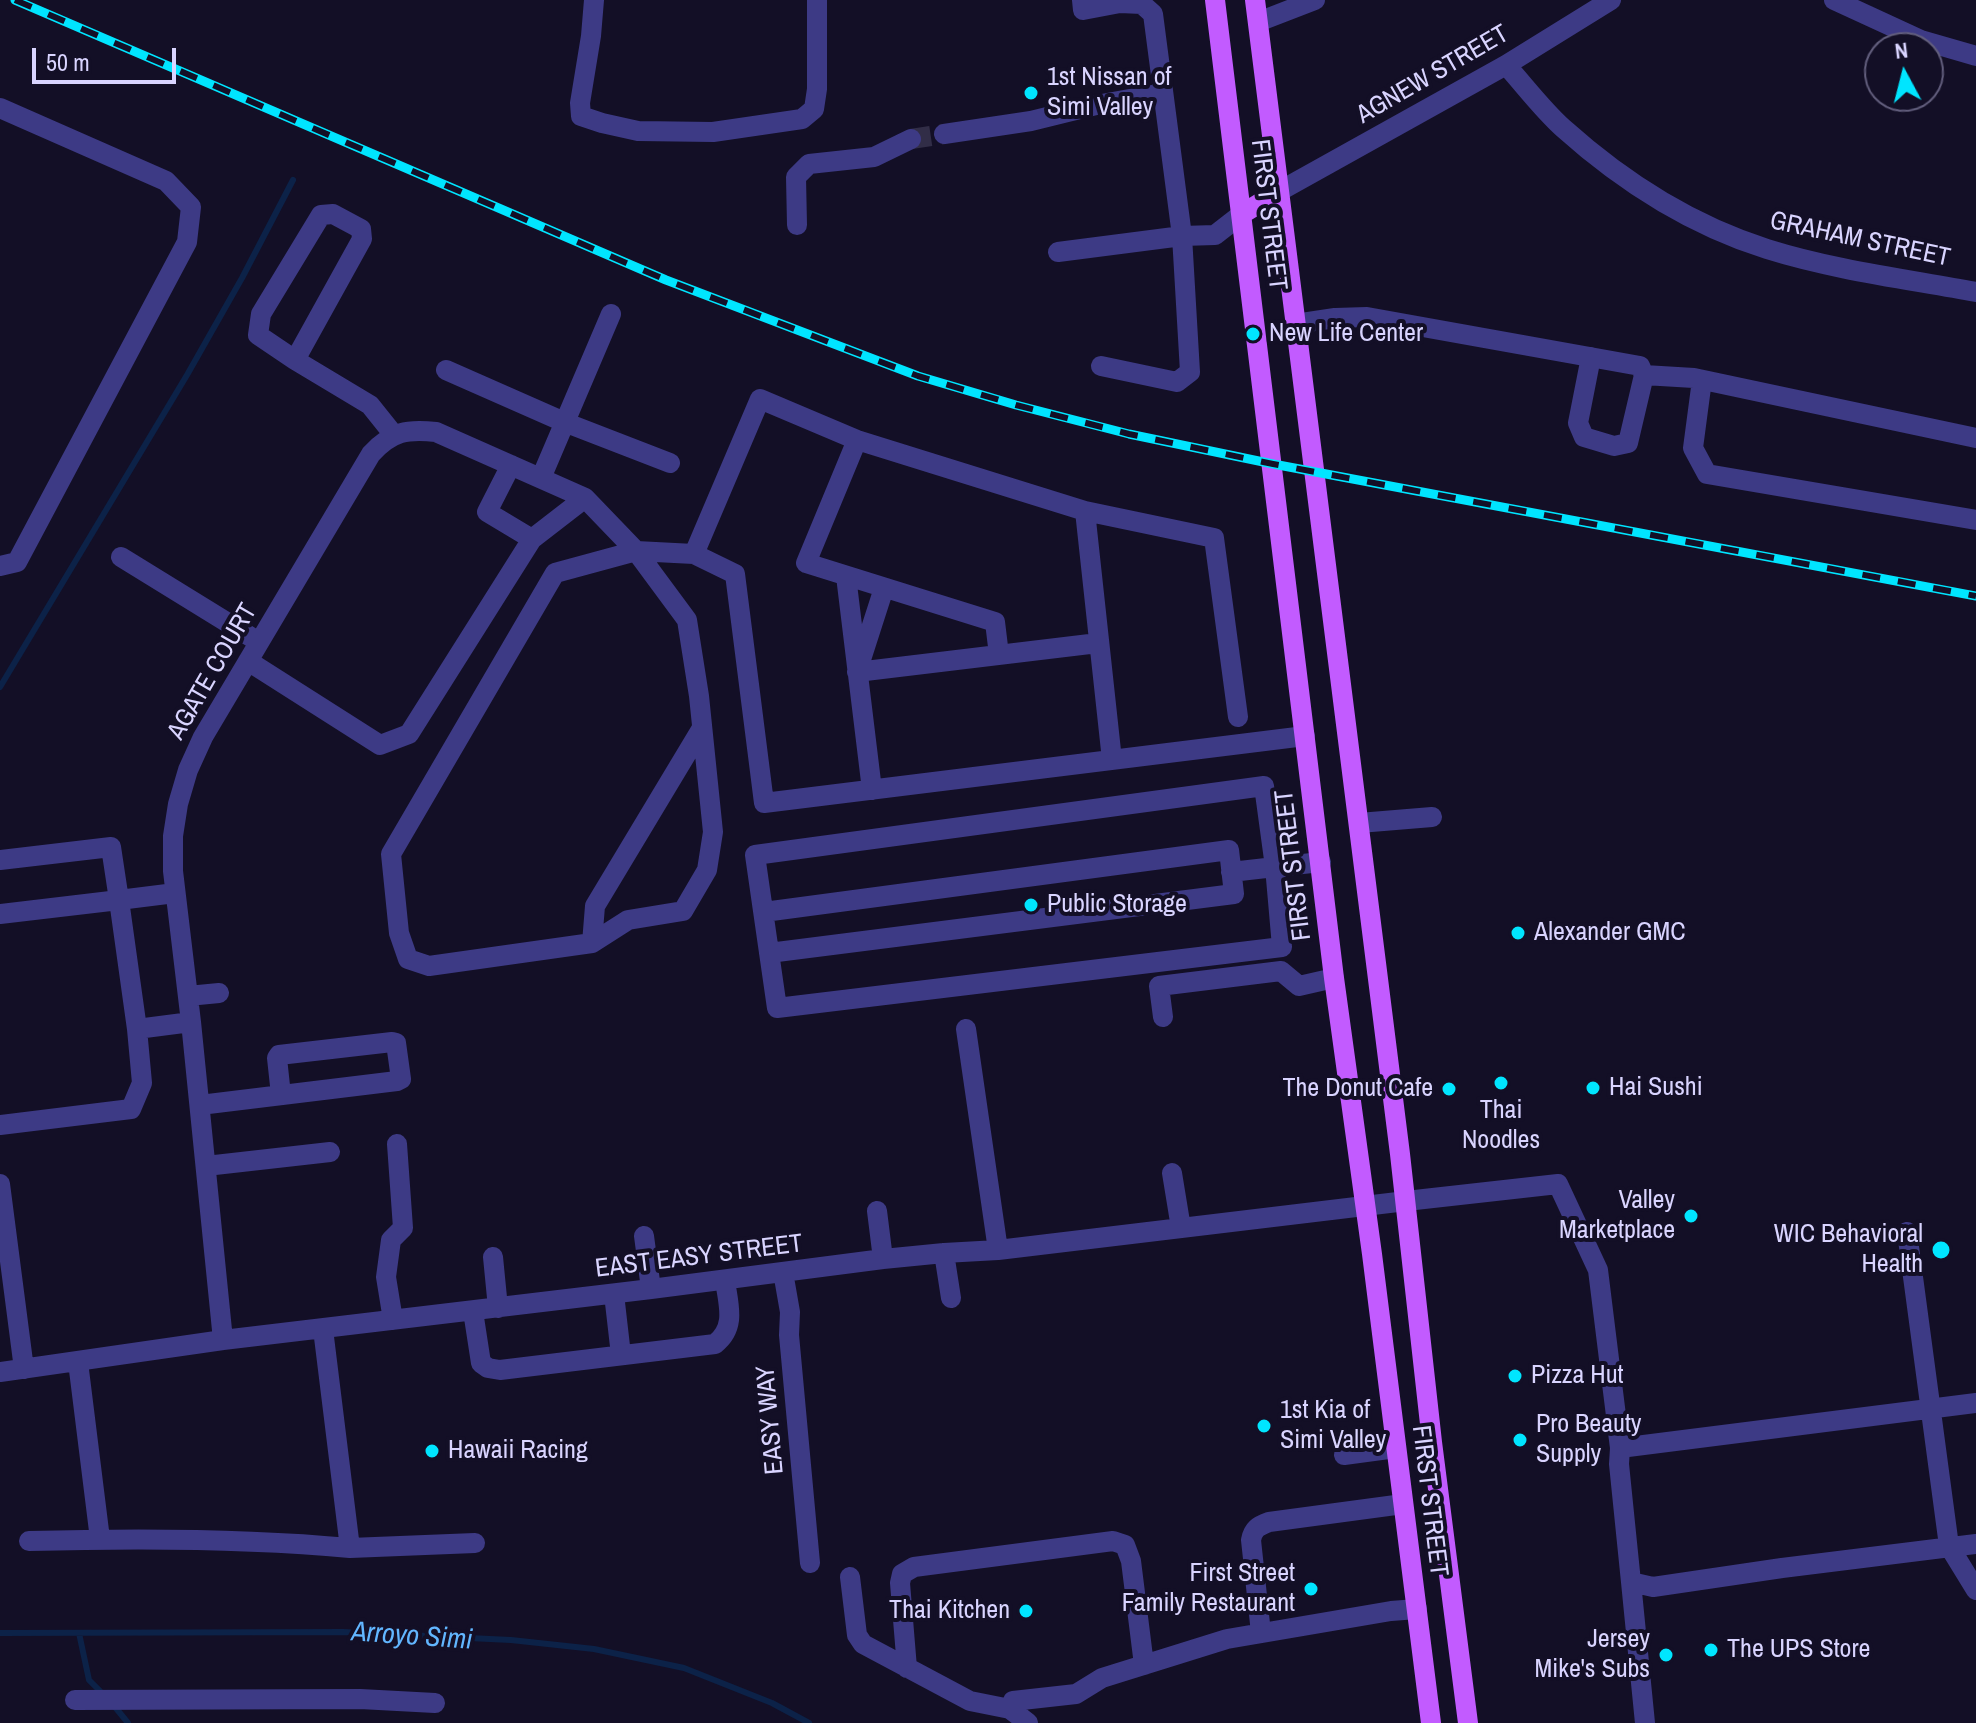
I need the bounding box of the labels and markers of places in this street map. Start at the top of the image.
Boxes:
place label: 1st Nissan of Simi Valley [1047,62,1171,124]
marker: 1st Nissan of Simi Valley [1022,84,1040,102]
place label: New Life Center [1269,318,1423,350]
marker: New Life Center [1244,325,1262,343]
place label: Public Storage [1047,889,1187,921]
marker: Public Storage [1022,896,1040,914]
place label: Alexander GMC [1534,917,1686,949]
marker: Alexander GMC [1509,924,1527,942]
place label: Hai Sushi [1609,1072,1703,1104]
place label: The Donut Cafe [1282,1073,1433,1105]
marker: Thai Noodles [1492,1074,1510,1092]
marker: Hai Sushi [1584,1079,1602,1097]
marker: The Donut Cafe [1440,1080,1458,1098]
place label: Thai Noodles [1462,1095,1540,1156]
place label: Valley Marketplace [1559,1185,1675,1246]
marker: Valley Marketplace [1682,1207,1700,1225]
place label: WIC Behavioral Health [1774,1219,1923,1280]
marker: WIC Behavioral Health [1930,1239,1952,1261]
place label: Pizza Hut [1531,1360,1623,1392]
marker: Pizza Hut [1506,1367,1524,1385]
place label: 1st Kia of Simi Valley [1280,1395,1386,1456]
place label: Pro Beauty Supply [1536,1409,1641,1470]
marker: 1st Kia of Simi Valley [1255,1417,1273,1435]
marker: Pro Beauty Supply [1511,1431,1529,1449]
place label: Hawaii Racing [448,1435,588,1467]
marker: Hawaii Racing [423,1442,441,1460]
place label: First Street Family Restaurant [1122,1558,1295,1620]
marker: First Street Family Restaurant [1302,1580,1320,1598]
place label: Thai Kitchen [889,1595,1010,1627]
marker: Thai Kitchen [1017,1602,1035,1620]
place label: Jersey Mike's Subs [1535,1624,1650,1686]
place label: The UPS Store [1727,1634,1870,1666]
marker: The UPS Store [1702,1641,1720,1659]
marker: Jersey Mike's Subs [1657,1646,1675,1664]

